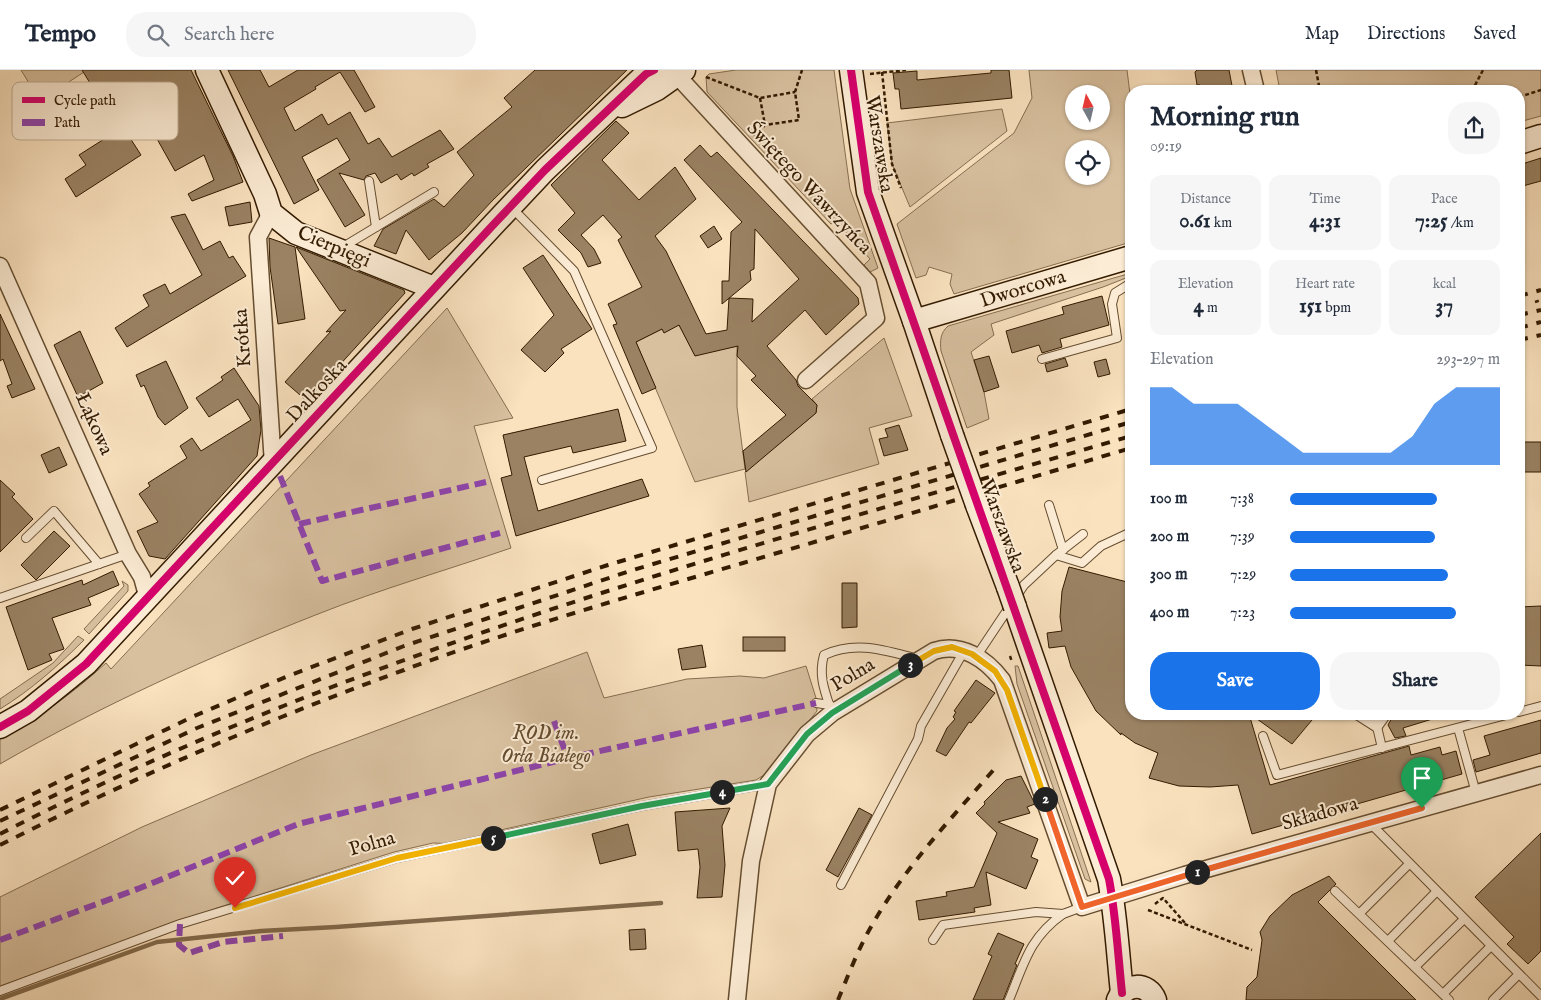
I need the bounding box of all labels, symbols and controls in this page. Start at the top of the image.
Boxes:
search box [126,12,476,57]
text: Tempo [25,19,96,50]
icon: search [144,21,172,49]
text: Search here [184,23,274,47]
text: Map [1305,23,1339,46]
text: Directions [1367,23,1445,46]
text: Saved [1473,23,1516,46]
legend [12,82,178,140]
north arrow [1065,85,1110,130]
map controls [1065,85,1110,185]
text: Cycle path [54,92,116,110]
street label: Warszawska [859,94,899,195]
text: Morning run [1150,100,1300,135]
button: share [1448,102,1500,154]
text: Path [54,114,81,132]
street label: Świętego Wawrzyńca [741,116,877,260]
text: 09:19 [1150,137,1182,157]
button: locate [1065,140,1110,185]
text: Distance [1180,190,1231,208]
text: Time [1309,190,1341,208]
text: Pace [1431,190,1458,208]
text: 0.61 [1179,208,1211,235]
text: 4:31 [1309,208,1341,235]
text: 7:25 [1415,208,1448,235]
text: km [1211,214,1232,232]
text: /km [1448,214,1474,232]
street label: Cierpięgi [293,220,375,274]
street label: Dworcowa [977,264,1069,314]
text: Elevation [1178,275,1233,293]
text: Heart rate [1295,275,1355,293]
text: kcal [1433,275,1456,293]
text: 4 [1194,293,1204,320]
text: 151 [1299,293,1322,320]
text: 37 [1435,293,1453,320]
text: m [1204,299,1218,317]
text: bpm [1322,299,1351,317]
street label: Krótka [228,307,258,368]
text: Elevation [1150,350,1213,370]
text: 293–297 m [1436,350,1500,370]
street label: Dalkoska [281,354,353,428]
street label: Łąkowa [69,389,119,459]
street label: Warszawska [973,476,1031,577]
text: 100 m [1150,489,1187,509]
text: 7:38 [1230,489,1254,509]
text: 200 m [1150,527,1189,547]
text: 7:39 [1230,527,1255,547]
text: 300 m [1150,565,1188,585]
text: 7:29 [1230,565,1256,585]
text: 400 m [1150,603,1189,623]
text: 7:23 [1230,603,1255,623]
street label: Polna [827,652,880,698]
pin: 3 [898,652,922,678]
button: Save [1150,652,1320,710]
button: Share [1330,652,1500,710]
text: 3 [908,656,913,674]
park label: ROD im. Orła Białego [501,721,591,770]
pin [1401,757,1443,808]
icon: arrive [1408,764,1436,792]
pin: 4 [710,780,734,804]
text: 4 [719,783,726,801]
pin: 2 [1032,786,1058,812]
text: 2 [1042,790,1049,808]
street label: Składowa [1279,791,1361,837]
street label: Polna [346,825,398,862]
pin: 5 [480,826,506,850]
text: 5 [491,829,496,847]
pin [214,857,256,908]
pin: 1 [1184,860,1210,884]
text: 1 [1195,863,1200,881]
icon: check [221,864,249,892]

